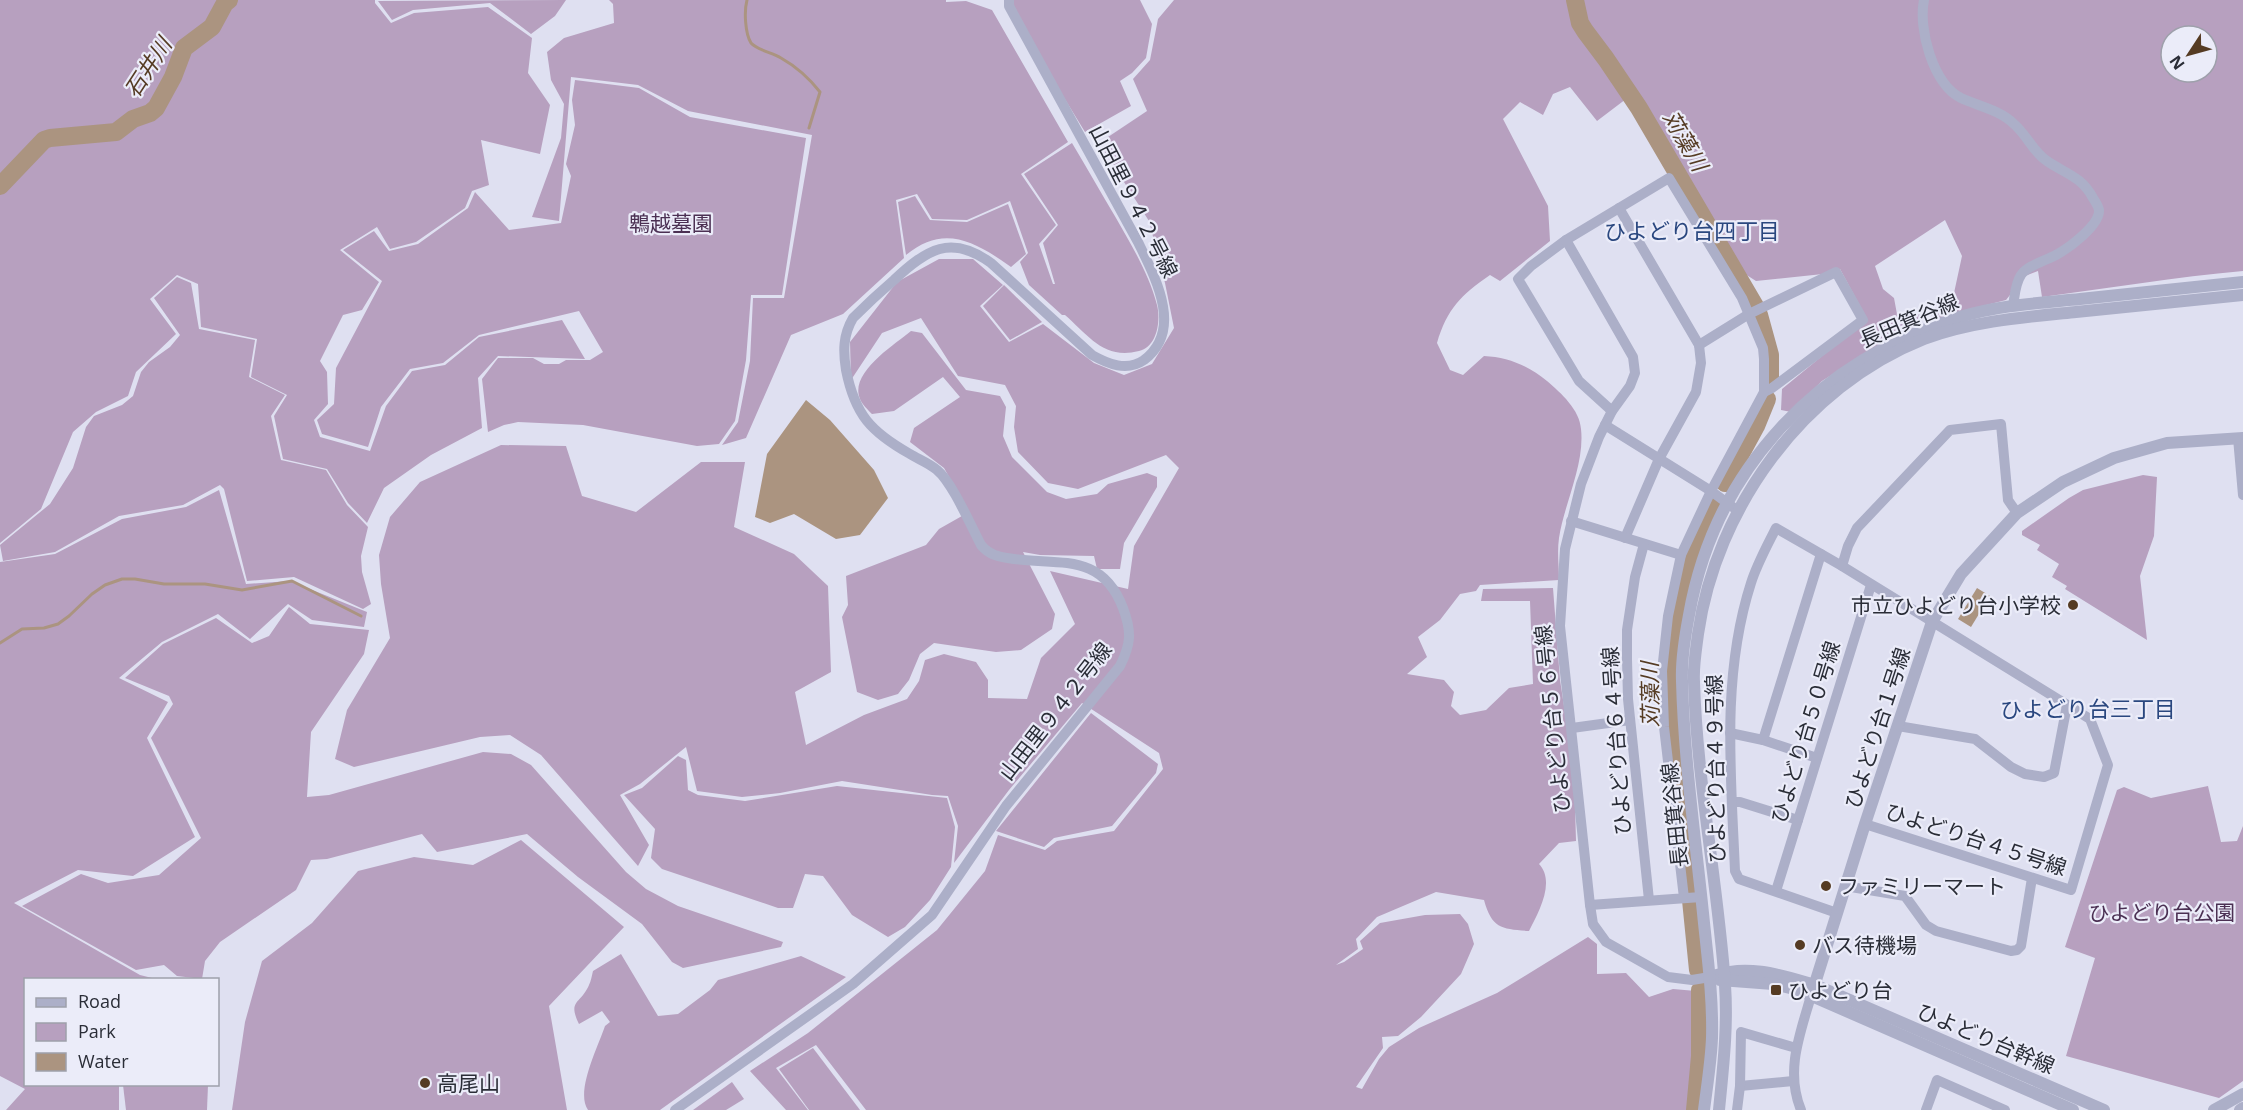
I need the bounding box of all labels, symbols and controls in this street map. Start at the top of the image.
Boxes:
north arrow [2159,24,2219,84]
water label: 石井川 [116,29,179,103]
text: N [2164,51,2190,75]
water label: 苅藻川 [1657,104,1716,178]
street label: 山田里９４２号線 [1083,120,1185,282]
park label: 鵯越墓園 [629,209,713,237]
district label: ひよどり台四丁目 [1604,215,1780,245]
street label: 長田箕谷線 [1855,287,1963,353]
place label: 市立ひよどり台小学校 [1851,591,2061,619]
marker: 市立ひよどり台小学校 [2066,598,2080,612]
street label: ひよどり台５６号線 [1528,624,1576,814]
street label: 山田里９４２号線 [992,636,1118,786]
street label: ひよどり台５０号線 [1764,638,1846,826]
street label: ひよどり台１号線 [1838,644,1916,812]
street label: ひよどり台６４号線 [1595,646,1637,836]
water label: 苅藻川 [1633,660,1665,728]
street label: ひよどり台４９号線 [1699,674,1731,864]
district label: ひよどり台三丁目 [2000,693,2176,723]
street label: 長田箕谷線 [1655,761,1693,869]
street label: ひよどり台４５号線 [1882,796,2070,882]
place label: ファミリーマート [1838,872,2006,900]
marker: ファミリーマート [1819,879,1833,893]
park label: ひよどり台公園 [2089,898,2236,926]
place label: バス待機場 [1812,931,1917,959]
marker: バス待機場 [1793,938,1807,952]
place label: ひよどり台 [1788,976,1893,1004]
legend [24,978,219,1086]
marker: ひよどり台 [1769,983,1783,997]
text: Road [78,989,121,1013]
street label: ひよどり台幹線 [1913,996,2059,1080]
text: Park [78,1019,116,1043]
text: Water [78,1049,129,1073]
place label: 高尾山 [437,1069,500,1097]
marker: 高尾山 [418,1076,432,1090]

